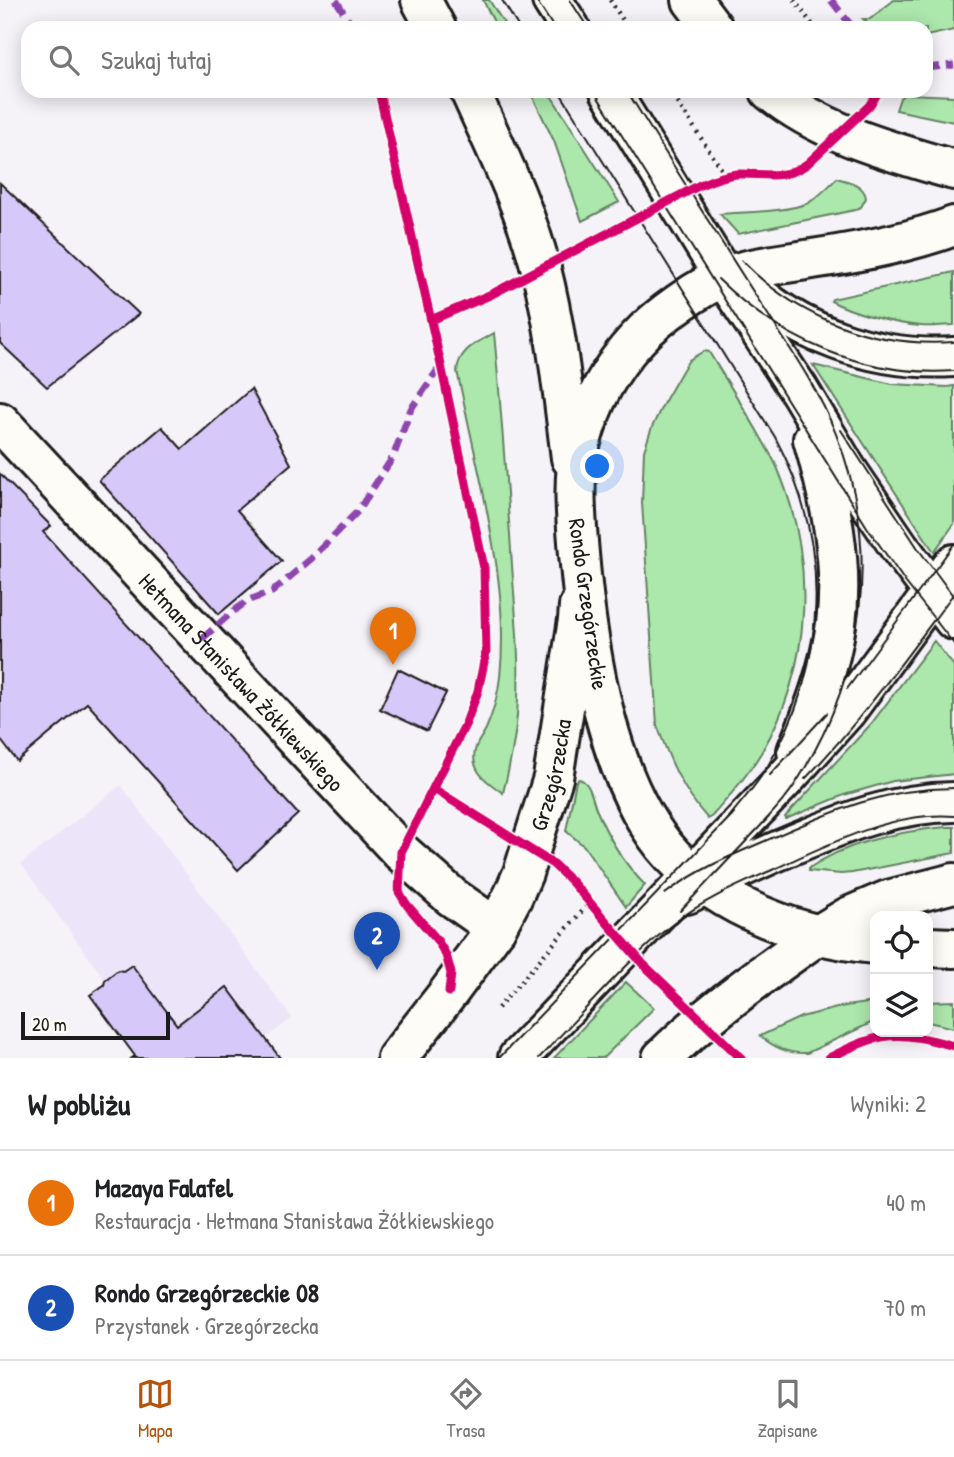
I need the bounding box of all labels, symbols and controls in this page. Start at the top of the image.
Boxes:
search box [21,21,933,98]
icon: search [45,41,83,79]
text: Szukaj tutaj [101,42,212,77]
your location [580,449,614,483]
street label: Rondo Grzegórzeckie [562,516,616,692]
street label: Hetmana Stanisława Żółkiewskiego [132,566,352,798]
pin: 1 [370,607,416,665]
street label: Grzegórzecka [522,717,578,834]
map controls [870,911,933,1037]
button: locate [870,911,933,974]
pin: 2 [354,912,400,970]
button: layers [870,974,933,1037]
scale bar [21,1009,170,1041]
text: 20 m [32,1011,67,1037]
text: W pobliżu [28,1084,130,1124]
text: Wyniki: 2 [850,1088,926,1119]
text: Mazaya Falafel [95,1170,233,1205]
text: 1 [47,1187,55,1218]
text: 40 m [886,1187,926,1218]
text: Restauracja · Hetmana Stanisława Żółkiewskiego [95,1205,494,1236]
text: Rondo Grzegórzeckie 08 [95,1275,319,1310]
text: 2 [46,1292,56,1323]
text: 70 m [883,1292,926,1323]
text: Przystanek · Grzegórzecka [95,1310,318,1341]
tab: Mapa [136,1375,174,1443]
tab: Trasa [447,1375,485,1443]
tab: Zapisane [757,1375,818,1443]

